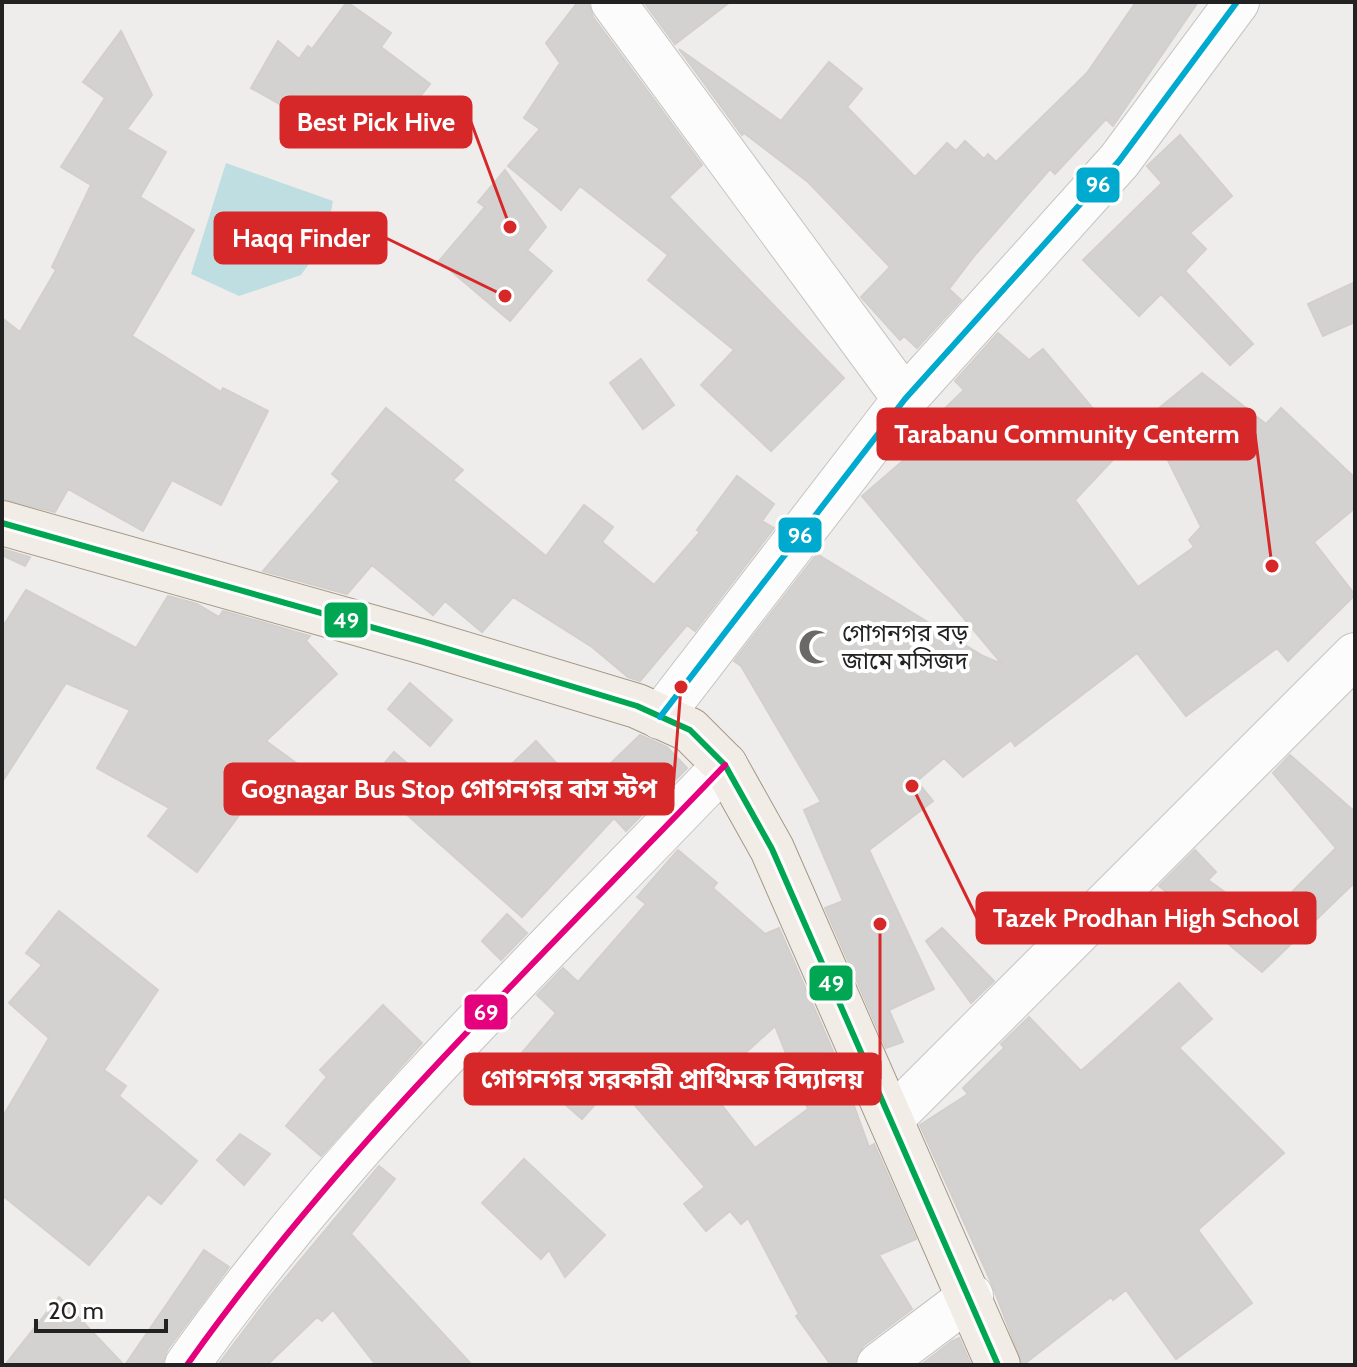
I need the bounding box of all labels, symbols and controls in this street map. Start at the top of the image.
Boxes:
callout: Best Pick Hive [281,97,471,147]
text: Best Pick Hive [297,106,455,138]
line badge: 96 [1075,166,1121,204]
text: 96 [1086,171,1110,198]
callout: Haqq Finder [215,213,386,263]
text: Haqq Finder [232,222,370,254]
callout: Tarabanu Community Centerm [878,409,1255,459]
text: Tarabanu Community Centerm [894,418,1240,450]
line badge: 96 [777,516,823,554]
text: 96 [788,522,812,549]
line badge: 49 [323,601,369,639]
text: 49 [333,607,359,634]
place label: গোগনগর বড় জামে মসিজদ [841,618,969,675]
mosque icon: গোগনগর বড় জামে মসিজদ [797,628,835,666]
callout: Gognagar Bus Stop গোগনগর বাস স্টপ [225,764,673,814]
text: Gognagar Bus Stop গোগনগর বাস স্টপ [241,773,658,805]
callout: Tazek Prodhan High School [977,893,1315,943]
text: Tazek Prodhan High School [993,902,1299,934]
line badge: 49 [808,964,854,1002]
text: 49 [818,970,844,997]
line badge: 69 [463,993,509,1031]
text: 69 [474,999,498,1026]
callout: গোগনগর সরকারী প্রাথিমক বিদ্যালয় [465,1054,880,1104]
text: গোগনগর সরকারী প্রাথিমক বিদ্যালয় [481,1063,864,1095]
scale bar [36,1283,166,1333]
text: 20 m [48,1296,104,1325]

